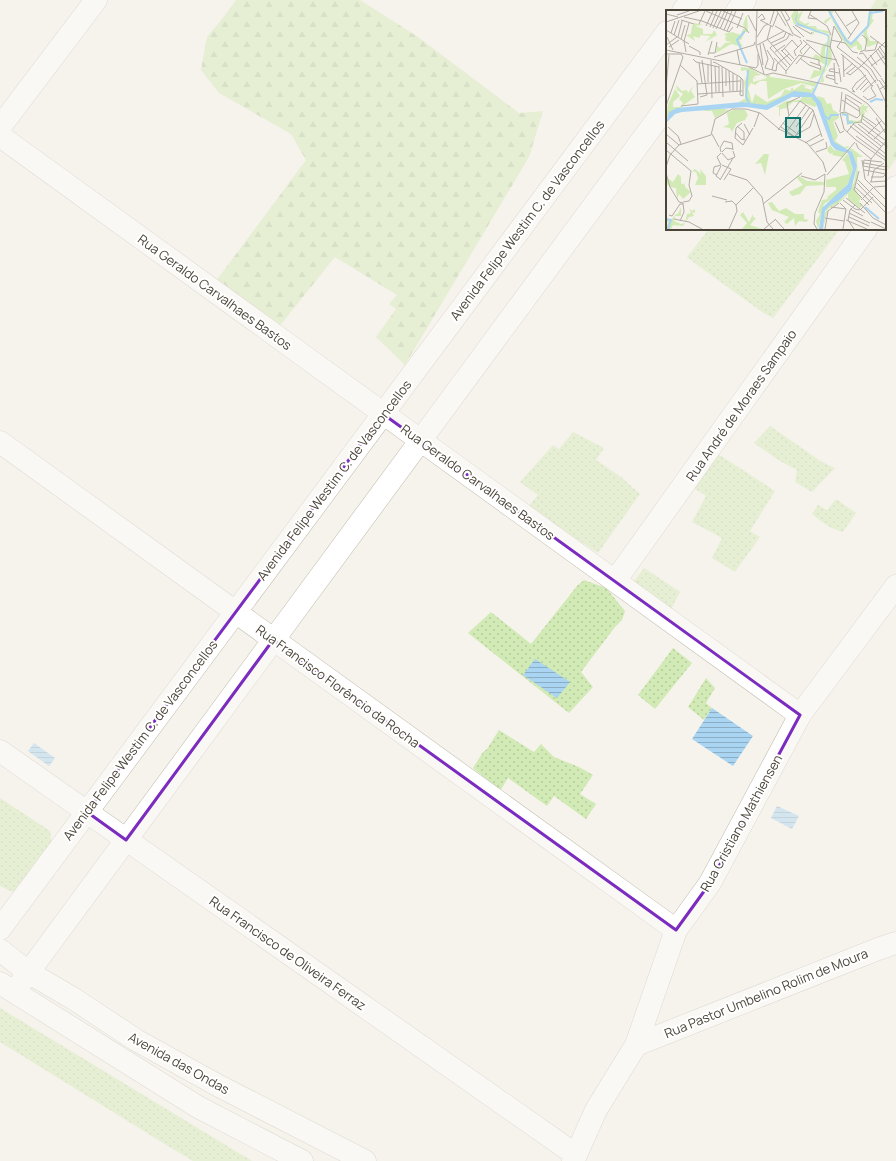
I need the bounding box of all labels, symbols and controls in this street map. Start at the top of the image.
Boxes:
inset map [666,10,886,230]
street label: Avenida Felipe Westim C. de Vasconcellos [446,116,608,324]
street label: Rua Geraldo Carvalhaes Bastos [134,230,296,354]
street label: Rua André de Moraes Sampaio [682,325,801,484]
street label: Avenida Felipe Westim C. de Vasconcellos [253,376,415,584]
street label: Rua Geraldo Carvalhaes Bastos [397,420,559,544]
street label: Rua Francisco Florêncio da Rocha [252,620,424,752]
street label: Avenida Felipe Westim C. de Vasconcellos [59,636,221,844]
street label: Rua Cristiano Mathiensen [696,751,786,895]
street label: Rua Francisco de Oliveira Ferraz [206,892,370,1014]
street label: Rua Pastor Umbelino Rolim de Moura [661,944,871,1042]
street label: Avenida das Ondas [125,1028,233,1098]

